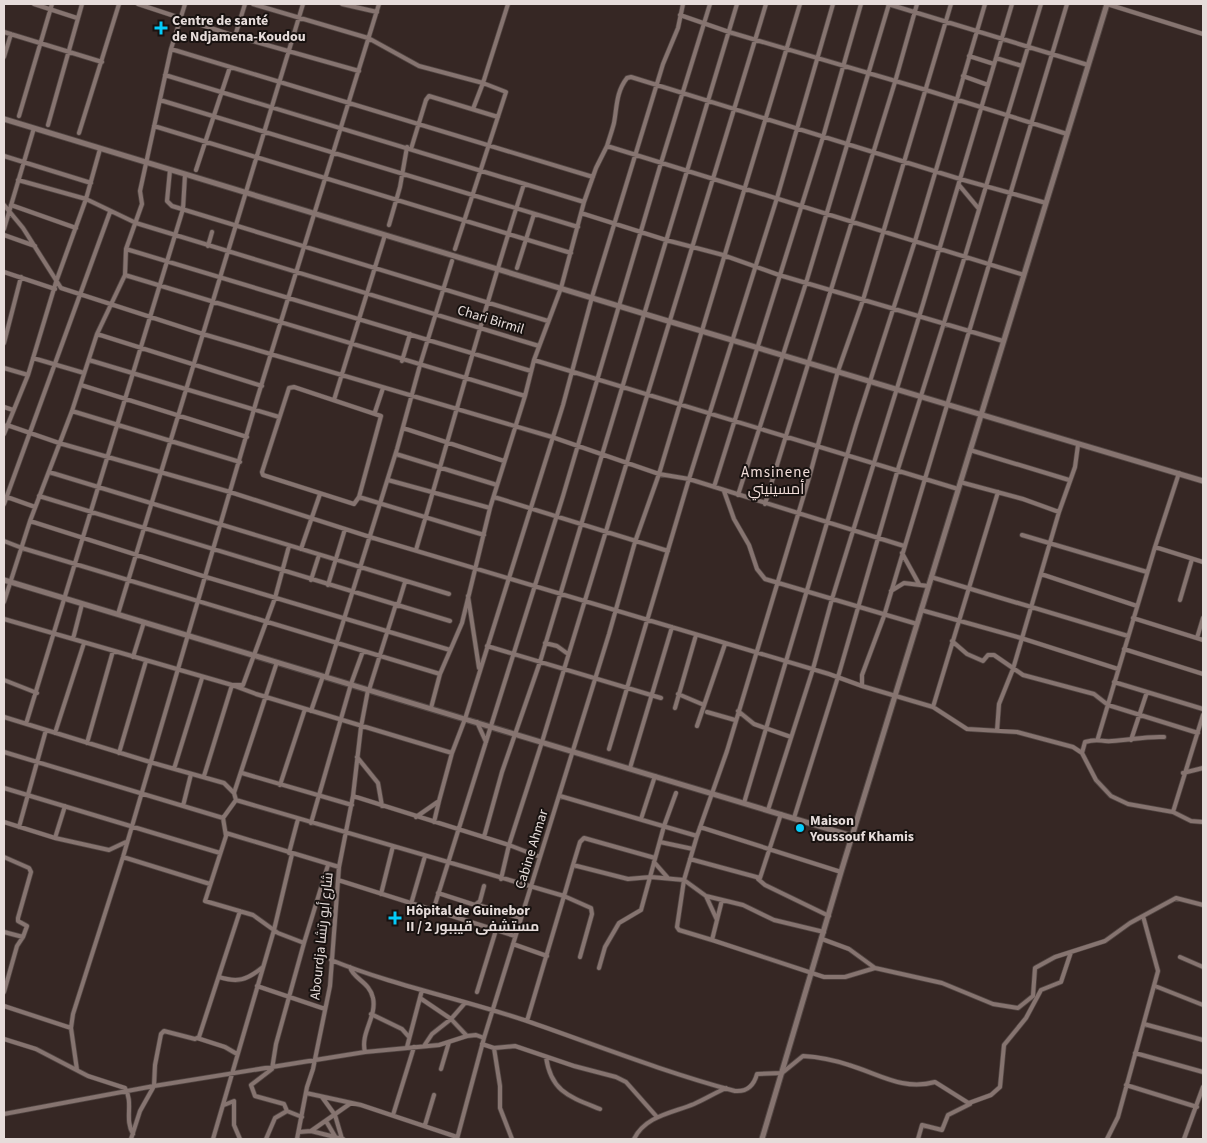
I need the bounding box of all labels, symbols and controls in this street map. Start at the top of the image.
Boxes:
place label: Centre de santé de Ndjamena-Koudou [172,11,306,47]
marker: Centre de santé de Ndjamena-Koudou [154,21,168,35]
street label: Chari Birmil [455,300,527,340]
district label: Amsinene أمسينيني [741,462,811,501]
street label: Cabine Ahmar [510,807,554,892]
place label: Maison Youssouf Khamis [809,811,914,847]
marker: Maison Youssouf Khamis [794,822,806,834]
street label: Abourdja شارع أبو رتشا [305,871,339,1001]
place label: Hôpital de Guinebor II / مستشفى قيببور 2 [406,901,539,937]
marker: Hôpital de Guinebor II / مستشفى قيببور 2 [388,911,402,925]

